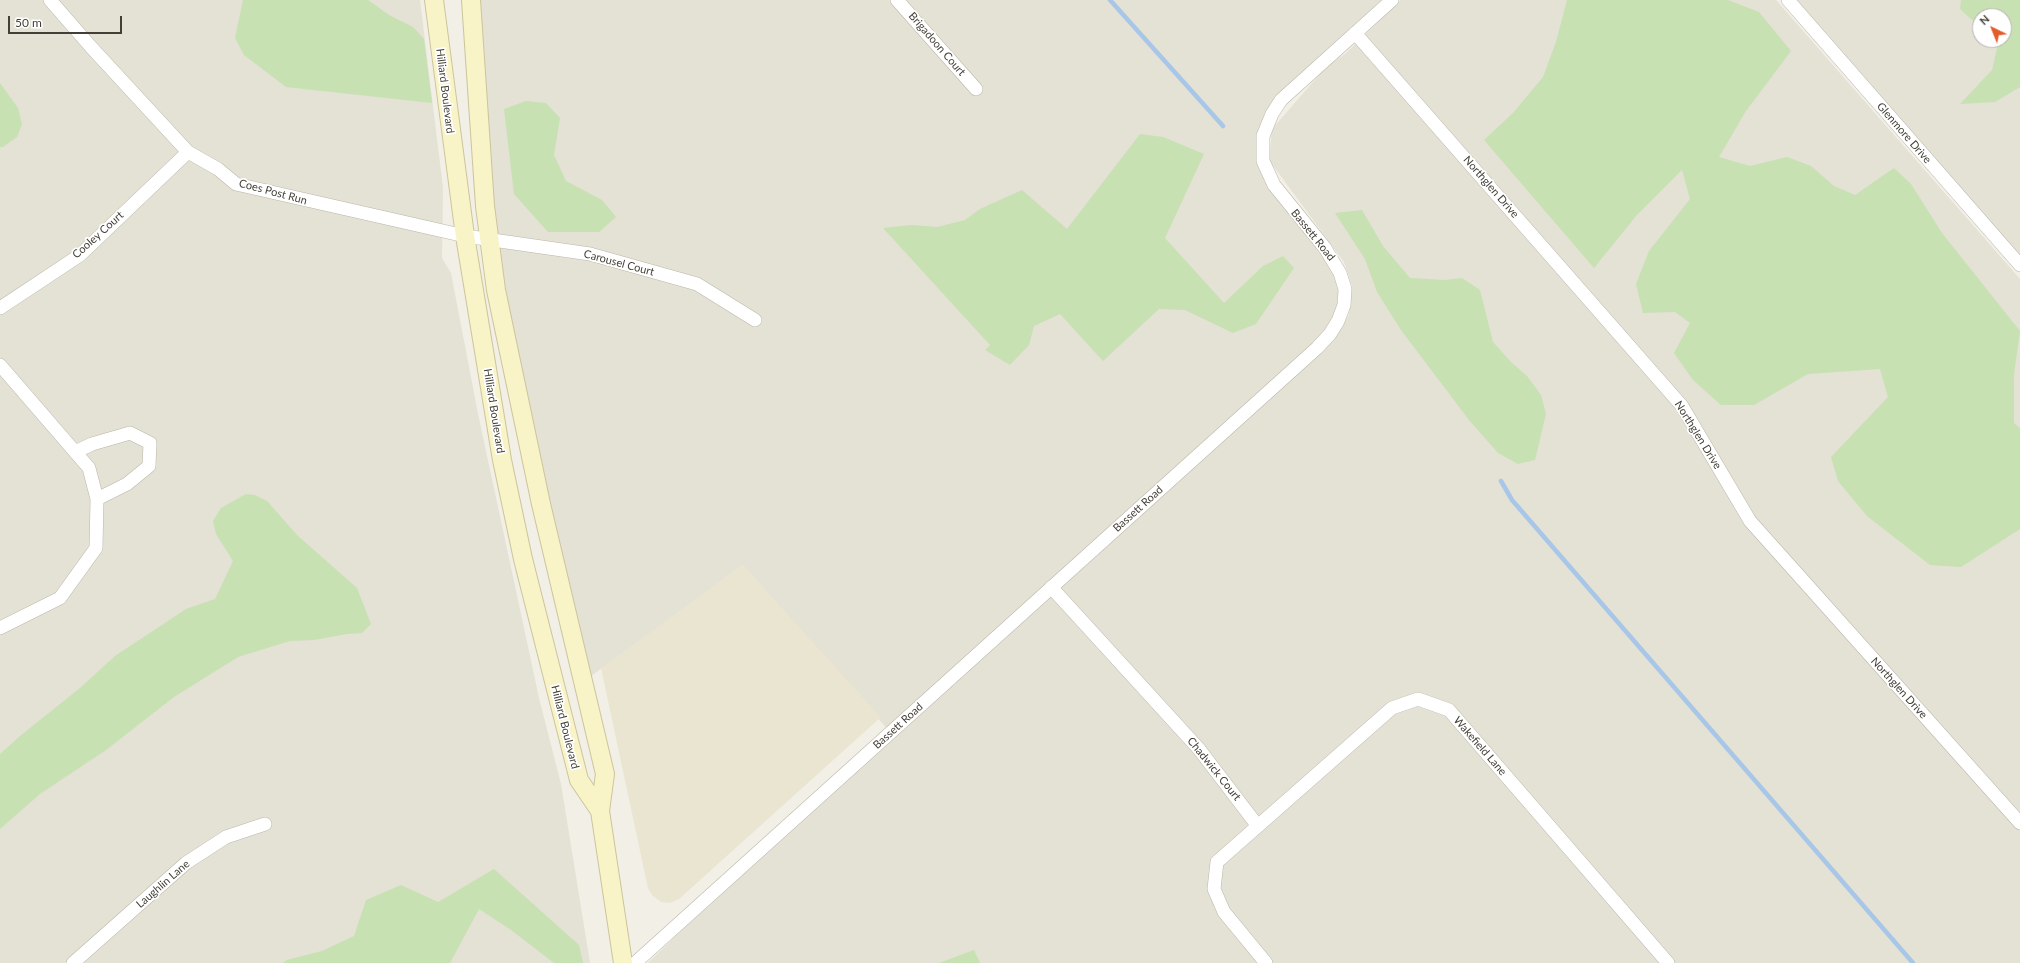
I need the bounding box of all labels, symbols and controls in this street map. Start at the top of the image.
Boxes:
scale bar [10,8,124,34]
north arrow [1972,8,2012,48]
street label: Brigadoon Court [906,9,968,79]
text: N [1977,12,1992,27]
text: 50 m [15,15,42,30]
street label: Hilliard Boulevard [433,48,457,134]
street label: Glenmore Drive [1874,100,1934,166]
street label: Northglen Drive [1460,153,1522,221]
street label: Coes Post Run [238,177,308,207]
street label: Bassett Road [1288,207,1338,263]
street label: Cooley Court [70,209,126,261]
street label: Carousel Court [582,247,656,279]
street label: Hilliard Boulevard [481,368,507,454]
street label: Northglen Drive [1672,398,1724,472]
street label: Bassett Road [1110,483,1166,535]
street label: Northglen Drive [1868,655,1930,721]
street label: Hilliard Boulevard [548,684,582,770]
street label: Bassett Road [870,700,926,752]
street label: Wakefield Lane [1451,714,1509,778]
street label: Chadwick Court [1184,735,1244,803]
street label: Laughlin Lane [134,857,192,911]

